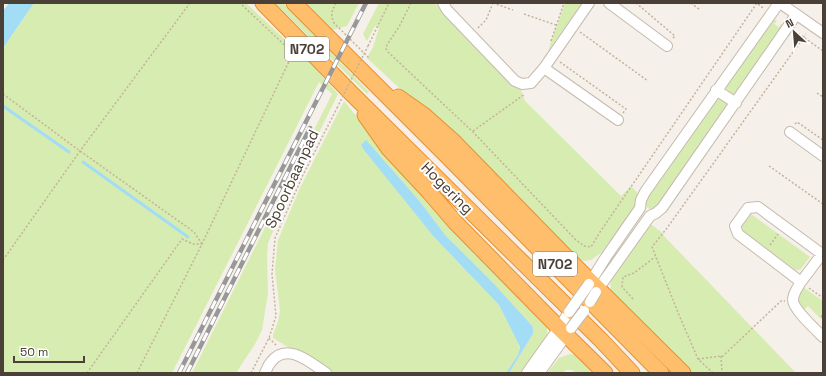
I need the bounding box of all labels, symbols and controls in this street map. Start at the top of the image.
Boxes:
north arrow [774,12,814,52]
text: N [783,15,796,31]
road number: N702 [285,37,329,61]
street label: Spoorbaanpad [260,126,323,231]
street label: Hogering [417,158,477,218]
road number: N702 [533,252,577,276]
scale bar [14,338,84,364]
text: 50 m [20,344,48,360]

